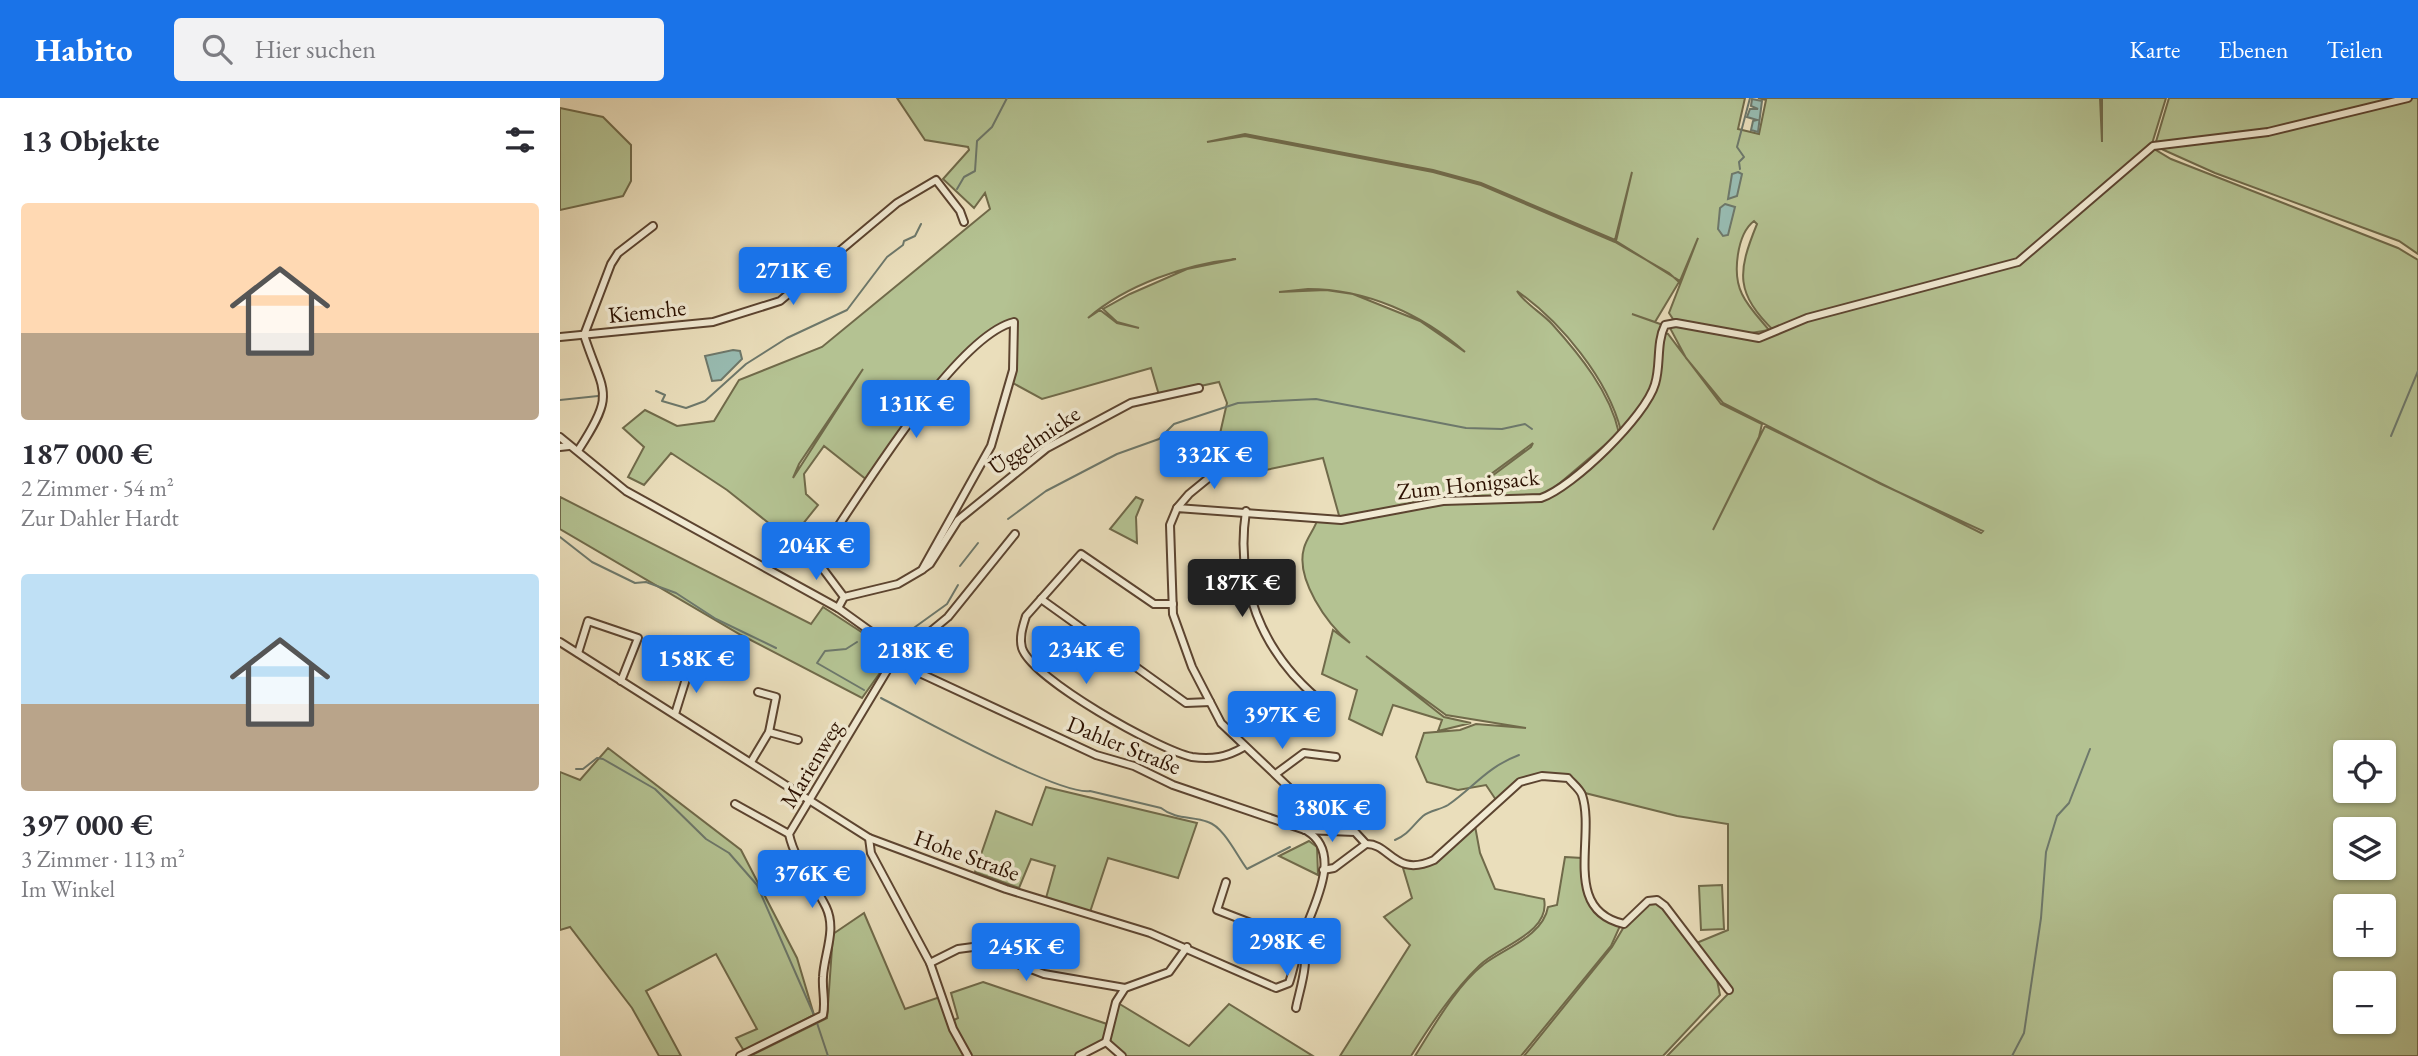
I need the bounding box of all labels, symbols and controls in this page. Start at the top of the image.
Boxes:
search box [174,18,664,81]
text: Habito [35,28,132,71]
icon: search [198,30,236,68]
text: Hier suchen [254,32,376,66]
text: Karte [2130,34,2180,65]
text: Ebenen [2218,34,2288,65]
text: Teilen [2326,34,2383,65]
text: 13 Objekte [21,121,160,160]
icon: filters [501,121,539,159]
icon: home [217,248,343,374]
pin: 271K € [736,248,850,307]
text: 271K € [755,255,831,285]
street label: Kiemche [606,292,688,330]
pin: 131K € [859,380,973,440]
text: 131K € [878,388,954,418]
street label: Üggelmicke [982,398,1086,482]
pin: 332K € [1157,432,1271,491]
text: 187 000 € [21,434,153,473]
text: 332K € [1176,439,1252,469]
street label: Zum Honigsack [1395,461,1542,506]
text: 2 Zimmer · 54 m² [21,473,174,503]
text: Zur Dahler Hardt [21,503,179,533]
pin: 204K € [759,522,873,582]
text: 204K € [778,530,854,560]
pin: 187K € [1185,560,1299,619]
text: 187K € [1204,567,1280,597]
icon: home [217,619,343,745]
pin: 234K € [1029,626,1143,686]
pin: 218K € [858,628,972,687]
text: 234K € [1048,634,1124,664]
text: 218K € [877,635,953,665]
pin: 158K € [639,636,753,695]
text: 158K € [658,643,734,673]
pin: 397K € [1225,692,1339,751]
text: 397K € [1244,699,1320,729]
street label: Dahler Straße [1063,709,1185,781]
street label: Marienweg [773,714,849,813]
map controls [2333,740,2396,1034]
button: locate [2333,740,2396,803]
pin: 380K € [1275,784,1389,844]
text: 380K € [1294,792,1370,822]
text: 397 000 € [21,805,153,844]
button: layers [2333,817,2396,880]
street label: Hohe Straße [910,822,1024,888]
text: 3 Zimmer · 113 m² [21,844,185,874]
pin: 376K € [755,850,869,910]
text: 376K € [774,858,850,888]
text: Im Winkel [21,874,115,904]
button: + [2333,894,2396,957]
pin: 298K € [1230,918,1344,978]
pin: 245K € [969,924,1083,983]
text: 298K € [1249,926,1325,956]
text: 245K € [988,931,1064,961]
button: − [2333,971,2396,1034]

